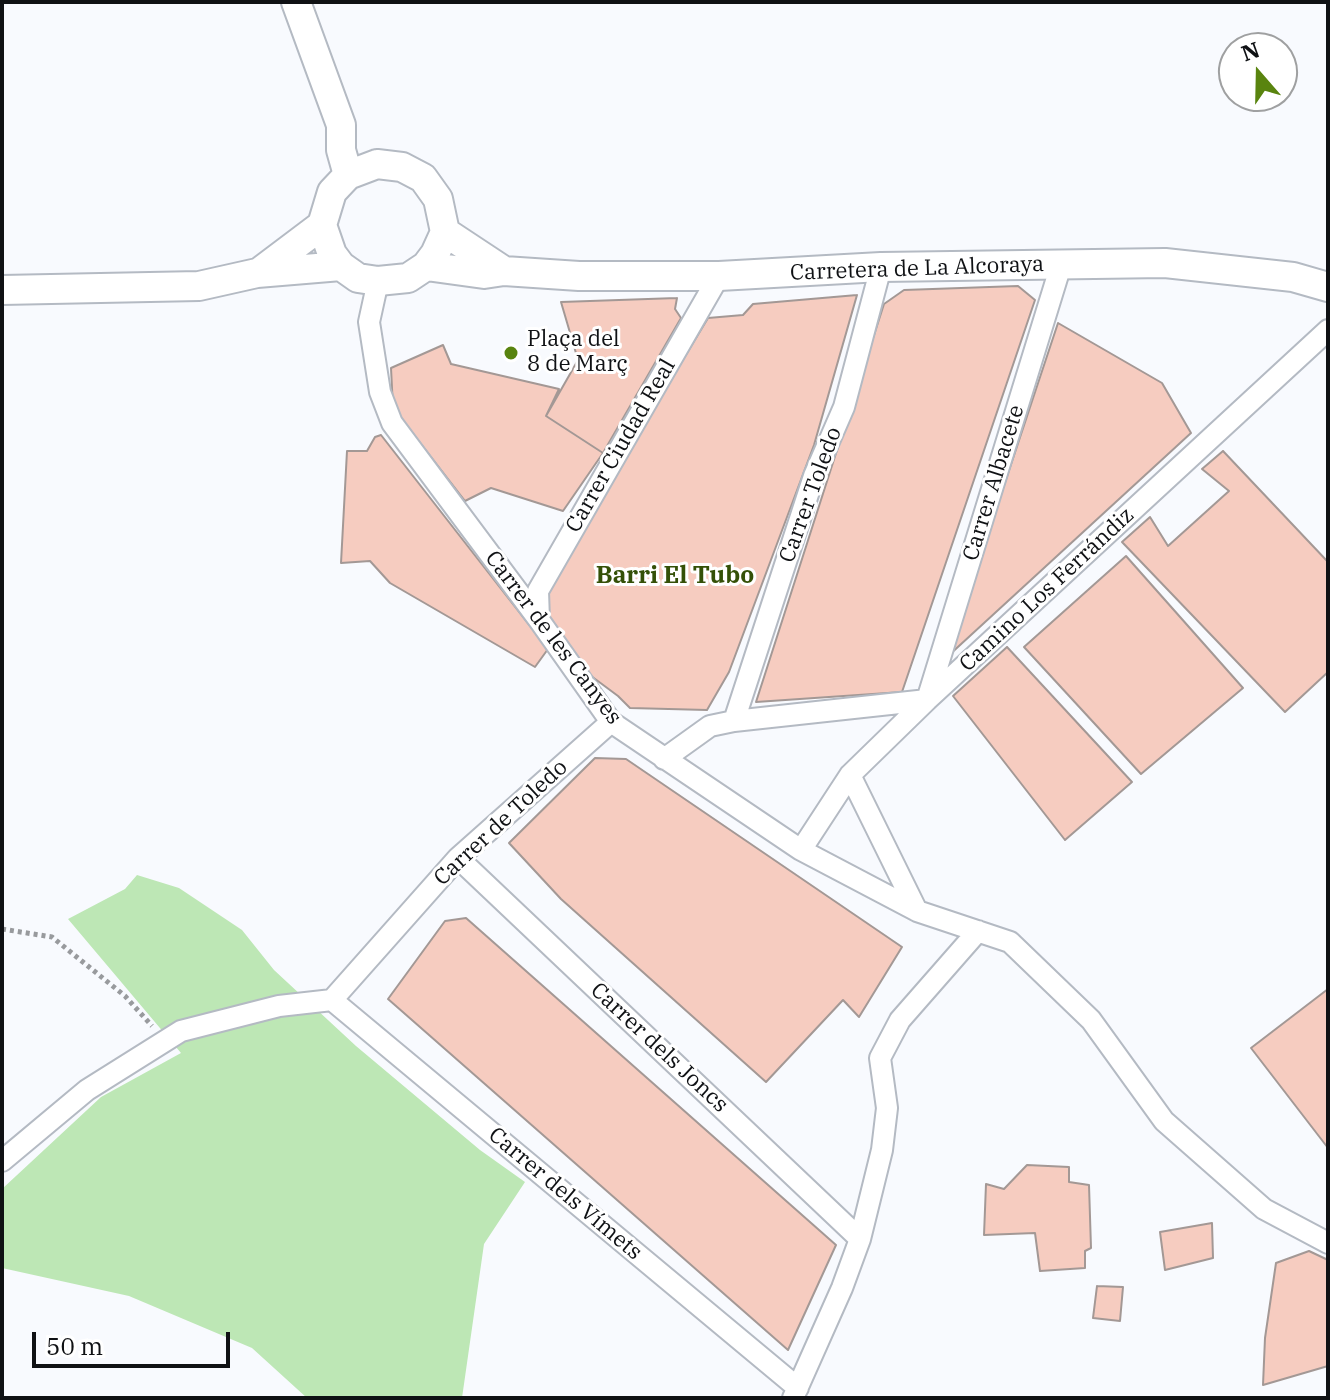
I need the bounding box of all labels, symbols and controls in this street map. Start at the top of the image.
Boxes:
north arrow [1218,32,1298,112]
text: N [1237,34,1263,67]
street label: Carretera de La Alcoraya [789,251,1045,287]
place label: Plaça del 8 de Març [527,327,628,378]
marker: Plaça del 8 de Març [502,344,520,362]
street label: Carrer Ciudad Real [561,355,681,537]
street label: Carrer Albacete [958,402,1030,564]
street label: Carrer Toledo [774,424,848,566]
street label: Camino Los Ferrándiz [954,502,1140,678]
street label: Carrer de les Canyes [479,546,627,730]
district label: Barri El Tubo [596,562,754,590]
street label: Carrer de Toledo [429,754,573,892]
street label: Carrer dels Joncs [585,978,733,1118]
street label: Carrer dels Vímets [483,1122,647,1266]
scale bar [36,1316,234,1366]
text: 50 m [46,1330,103,1362]

